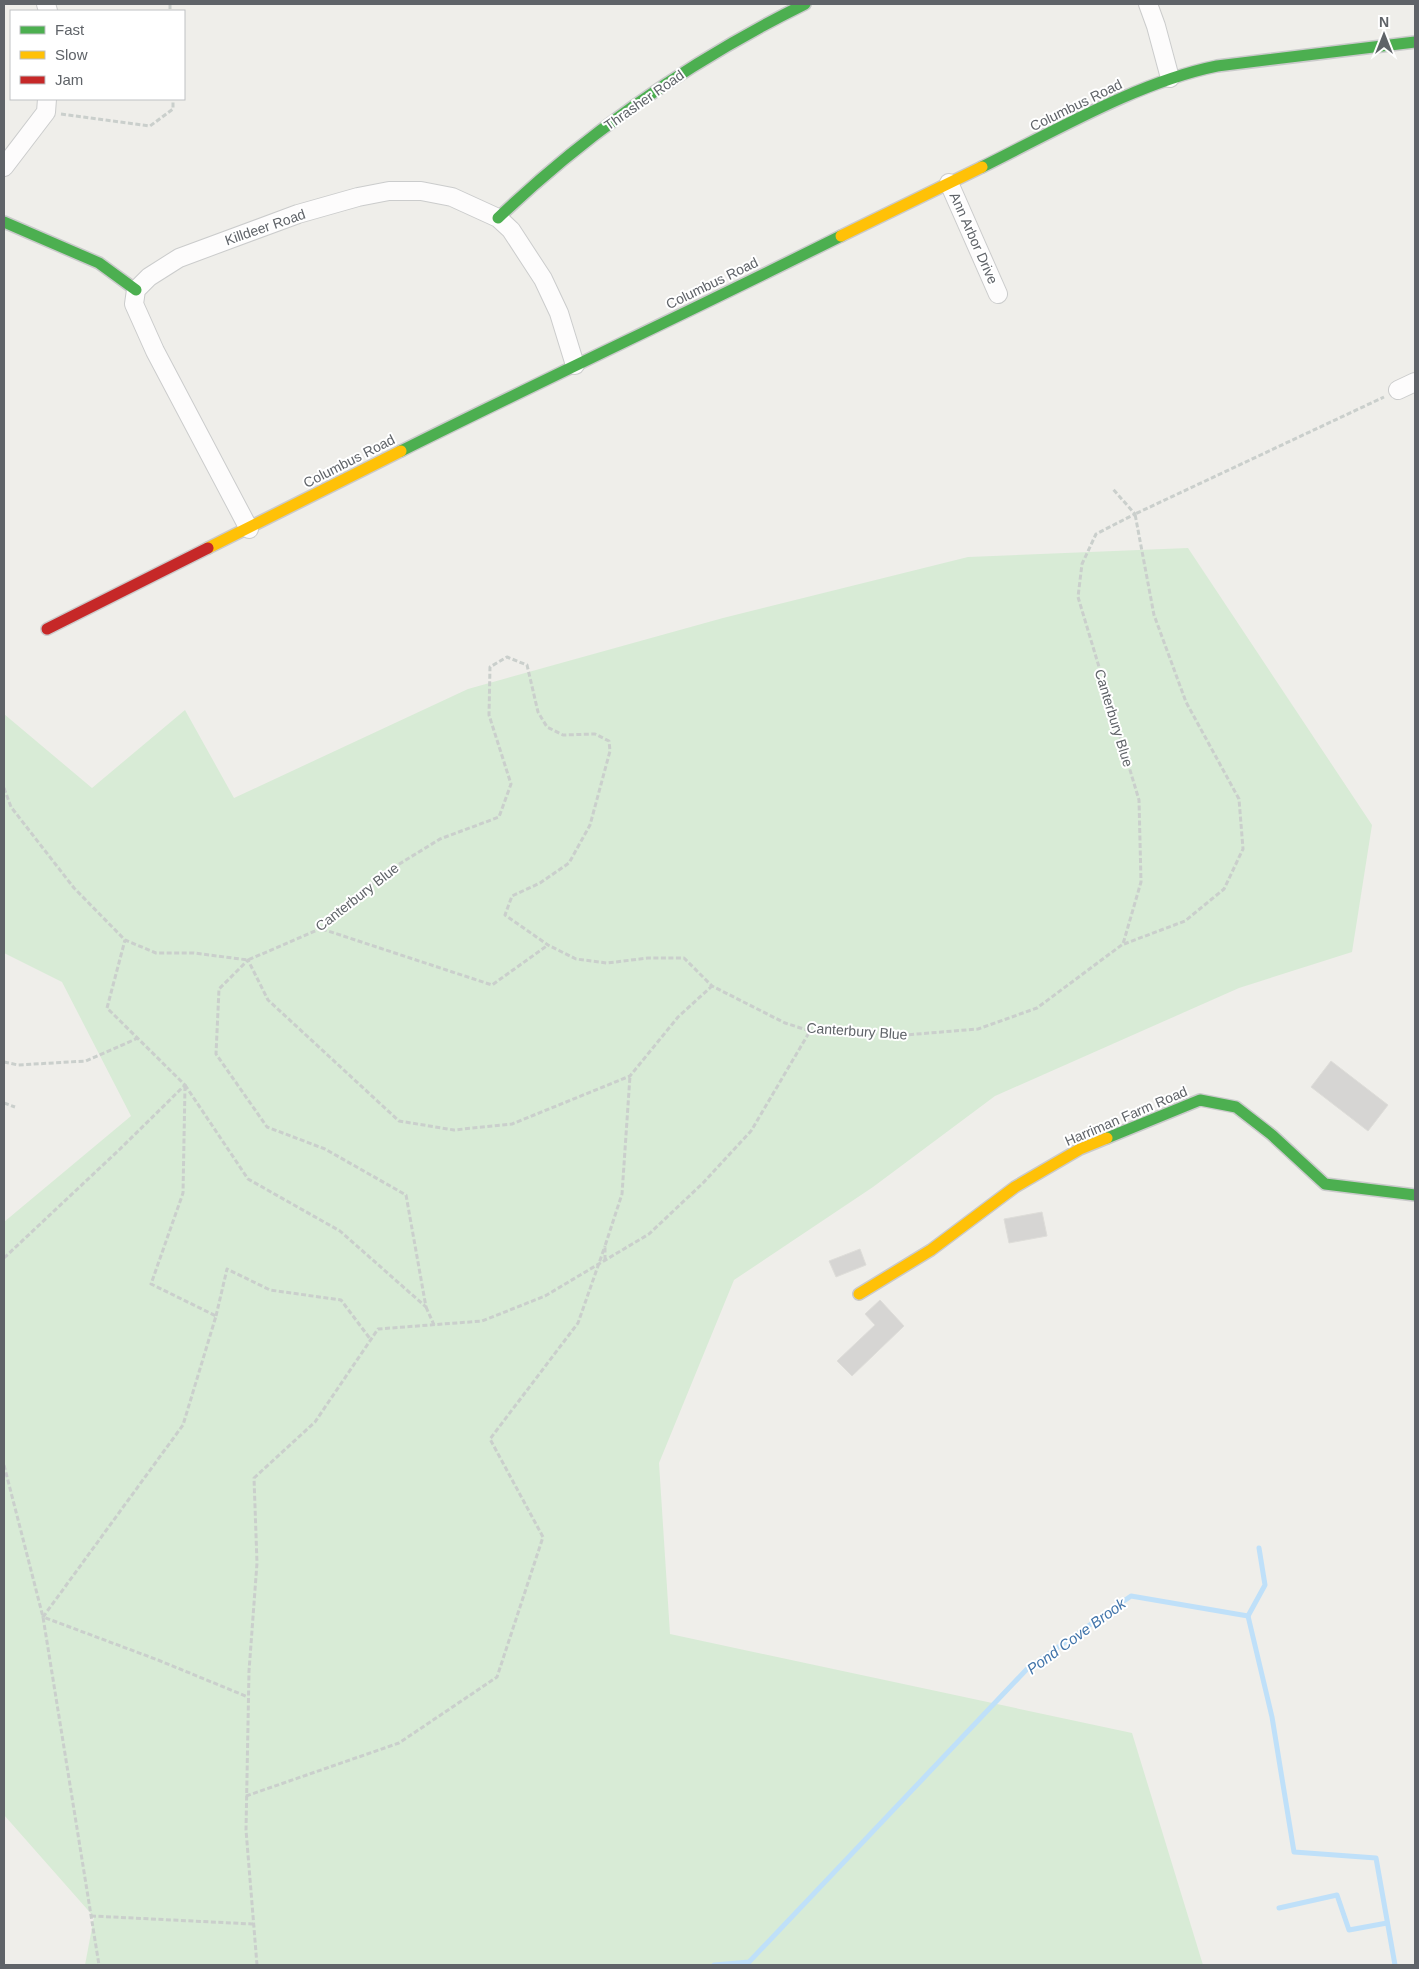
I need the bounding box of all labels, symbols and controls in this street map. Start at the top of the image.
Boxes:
legend [10,10,185,100]
north arrow [1359,10,1409,60]
text: N [1379,14,1389,30]
text: Fast [55,21,85,38]
text: Slow [55,46,88,63]
street label: Thrasher Road [601,67,687,133]
text: Jam [55,71,83,88]
street label: Columbus Road [1027,76,1125,134]
street label: Ann Arbor Drive [947,190,1001,287]
street label: Killdeer Road [223,206,307,248]
street label: Columbus Road [663,254,761,312]
street label: Columbus Road [301,431,397,491]
street label: Canterbury Blue [1092,667,1137,769]
street label: Canterbury Blue [312,859,402,934]
street label: Canterbury Blue [806,1019,908,1043]
street label: Harriman Farm Road [1062,1083,1190,1149]
water label: Pond Cove Brook [1023,1594,1130,1677]

